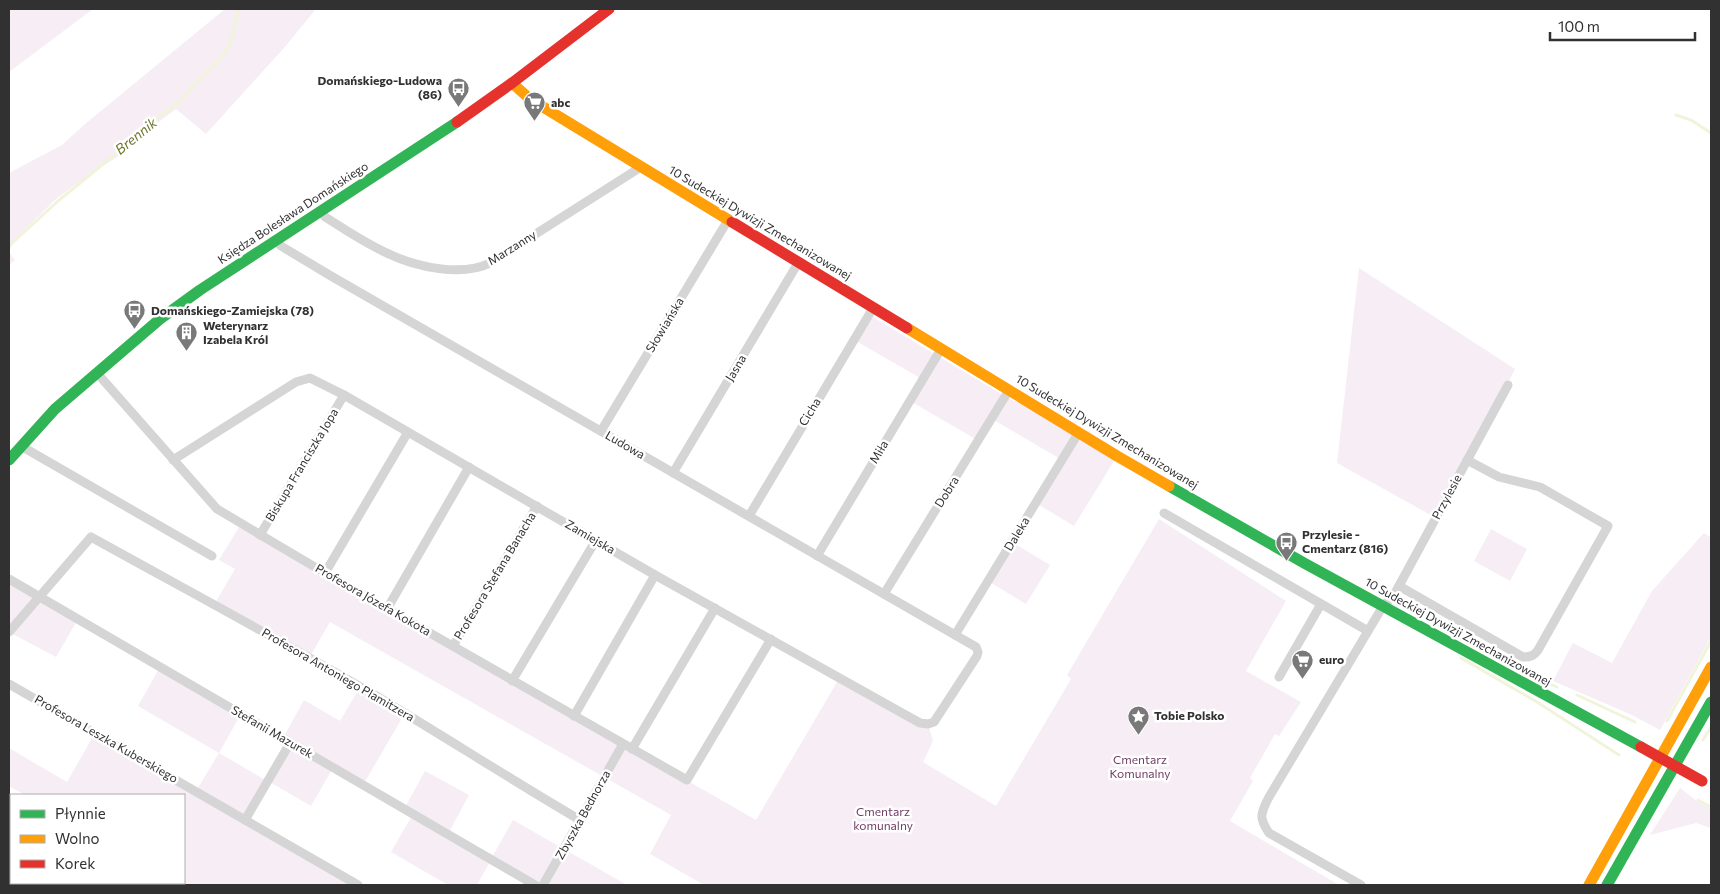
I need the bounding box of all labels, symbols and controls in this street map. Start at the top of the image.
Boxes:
scale bar [1550,10,1695,42]
text: 100 m [1558,17,1600,35]
place label: Domańskiego-Ludowa (86) [317,73,442,101]
bus stop icon: Domańskiego-Ludowa (86) [446,76,470,107]
supermarket icon: abc [523,91,547,122]
place label: abc [551,95,570,109]
water label: Brennik [111,113,160,158]
street label: Księdza Bolesława Domańskiego [215,158,370,266]
street label: 10 Sudeckiej Dywizji Zmechanizowanej [667,162,854,282]
street label: Marzanny [485,227,538,268]
street label: Słowiańska [642,294,686,355]
bus stop icon: Domańskiego-Zamiejska (78) [123,299,147,330]
place label: Domańskiego-Zamiejska (78) [151,303,314,317]
place label: Weterynarz Izabela Król [203,318,268,346]
building icon: Weterynarz Izabela Król [175,321,199,352]
street label: Jasna [722,352,749,384]
street label: 10 Sudeckiej Dywizji Zmechanizowanej [1014,371,1201,491]
street label: Cicha [795,395,823,428]
street label: Biskupa Franciszka Jopa [262,405,341,524]
street label: Ludowa [603,427,648,461]
street label: Miła [866,437,890,466]
street label: Przylesie [1428,472,1464,521]
street label: Dobra [931,473,961,510]
street label: Profesora Stefana Banacha [450,509,538,642]
street label: Daleka [1001,514,1032,553]
street label: Zamiejska [563,516,618,556]
place label: Przylesie - Cmentarz (816) [1302,527,1388,555]
bus stop icon: Przylesie - Cmentarz (816) [1274,530,1298,561]
street label: Profesora Józefa Kokota [313,560,434,639]
street label: 10 Sudeckiej Dywizji Zmechanizowanej [1363,574,1554,688]
street label: Profesora Antoniego Plamitzera [260,625,417,724]
supermarket icon: euro [1291,648,1315,679]
place label: euro [1319,652,1344,666]
street label: Profesora Leszka Kuberskiego [32,691,181,785]
street label: Stefanii Mazurek [229,702,316,760]
place icon: Tobie Polsko [1126,704,1150,735]
place label: Tobie Polsko [1154,708,1225,722]
park label: Cmentarz Komunalny [1109,752,1171,780]
street label: Zbyszka Bednorza [552,767,612,862]
legend [10,794,185,884]
text: Płynnie [55,804,106,822]
park label: Cmentarz komunalny [853,804,913,832]
text: Wolno [55,829,100,847]
text: Korek [55,854,95,872]

